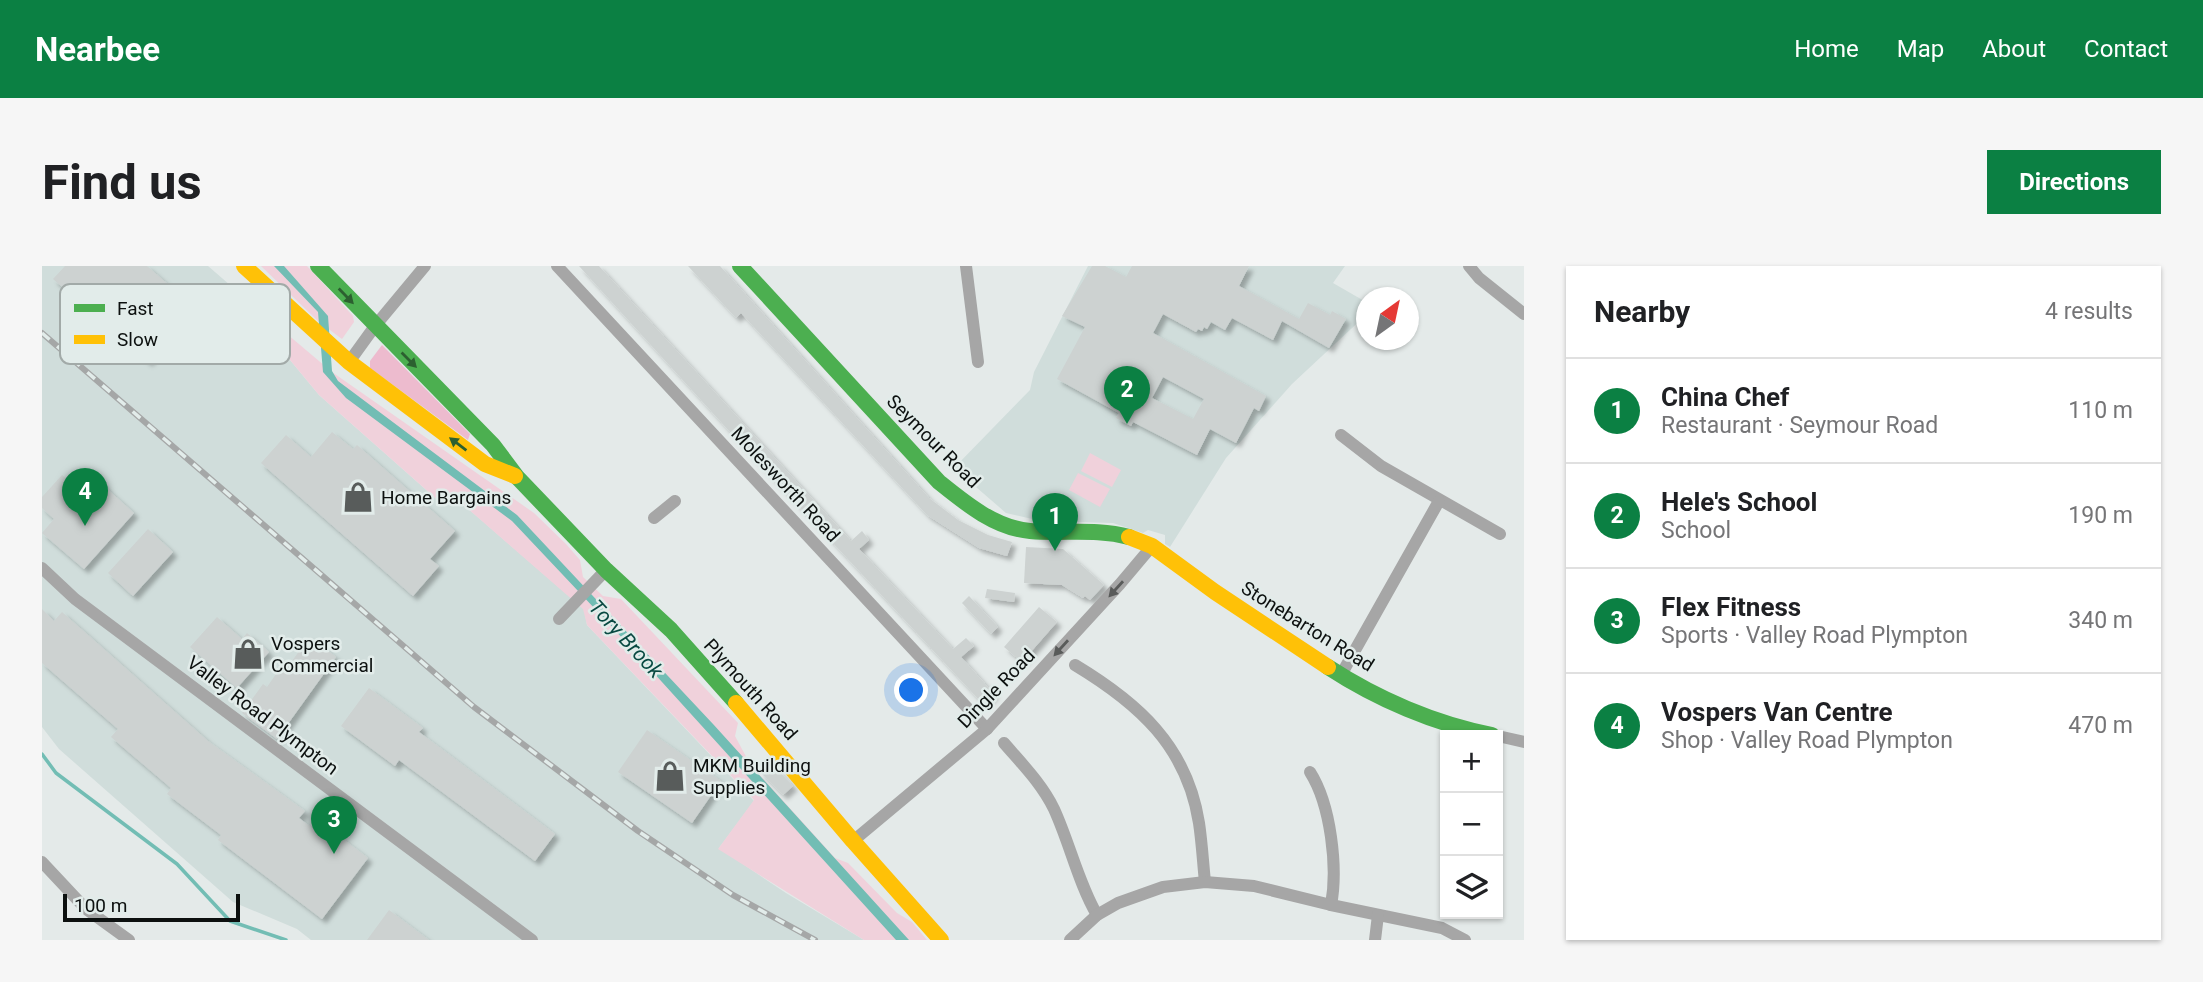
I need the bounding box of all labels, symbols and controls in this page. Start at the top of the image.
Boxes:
text: Nearbee [35,30,160,69]
text: Home [1794,35,1859,63]
text: Map [1897,35,1944,63]
text: About [1982,35,2046,63]
text: Contact [2084,35,2168,63]
button: Directions [1987,150,2161,214]
text: Find us [42,154,202,211]
legend [60,284,290,364]
one-way arrow [338,287,354,304]
north arrow [1356,287,1419,350]
text: Nearby [1594,294,1690,329]
text: Fast [117,297,154,320]
text: 4 results [2045,298,2133,325]
text: Slow [117,328,158,351]
one-way arrow [401,352,417,368]
pin: 2 [1104,366,1150,424]
text: China Chef [1661,382,1789,412]
street label: Seymour Road [882,390,985,493]
text: 1 [1610,397,1624,424]
text: 110 m [2068,397,2133,424]
text: Restaurant · Seymour Road [1661,412,1938,439]
street label: Molesworth Road [726,422,845,547]
one-way arrow [449,437,467,451]
pin: 4 [62,468,108,526]
shop icon: Home Bargains [341,480,375,514]
place label: Home Bargains [381,486,511,509]
text: Hele's School [1661,487,1817,517]
pin: 1 [1032,493,1078,551]
text: 2 [1610,502,1624,529]
text: 190 m [2068,502,2133,529]
text: School [1661,517,1731,544]
street label: Stonebarton Road [1237,576,1378,677]
one-way arrow [1108,580,1124,597]
text: Flex Fitness [1661,592,1801,622]
water label: Tory Brook [584,595,669,683]
text: 3 [1610,607,1624,634]
text: 340 m [2068,607,2133,634]
text: Sports · Valley Road Plympton [1661,622,1968,649]
place label: Vospers Commercial [271,632,373,677]
street label: Plymouth Road [699,634,802,745]
shop icon: Vospers Commercial [231,637,265,671]
one-way arrow [1054,639,1070,656]
street label: Dingle Road [953,644,1040,733]
street label: Valley Road Plympton [183,651,343,780]
your location [894,673,928,707]
text: Vospers Van Centre [1661,697,1893,727]
text: 4 [1610,712,1624,739]
text: 470 m [2068,712,2133,739]
text: Shop · Valley Road Plympton [1661,727,1953,754]
map controls [1440,730,1503,919]
button: + [1440,730,1503,793]
place label: MKM Building Supplies [693,754,811,799]
shop icon: MKM Building Supplies [653,759,687,793]
button: − [1440,793,1503,856]
pin: 3 [311,796,357,854]
button: layers [1440,856,1503,919]
scale bar [63,891,240,923]
text: 100 m [74,894,127,917]

